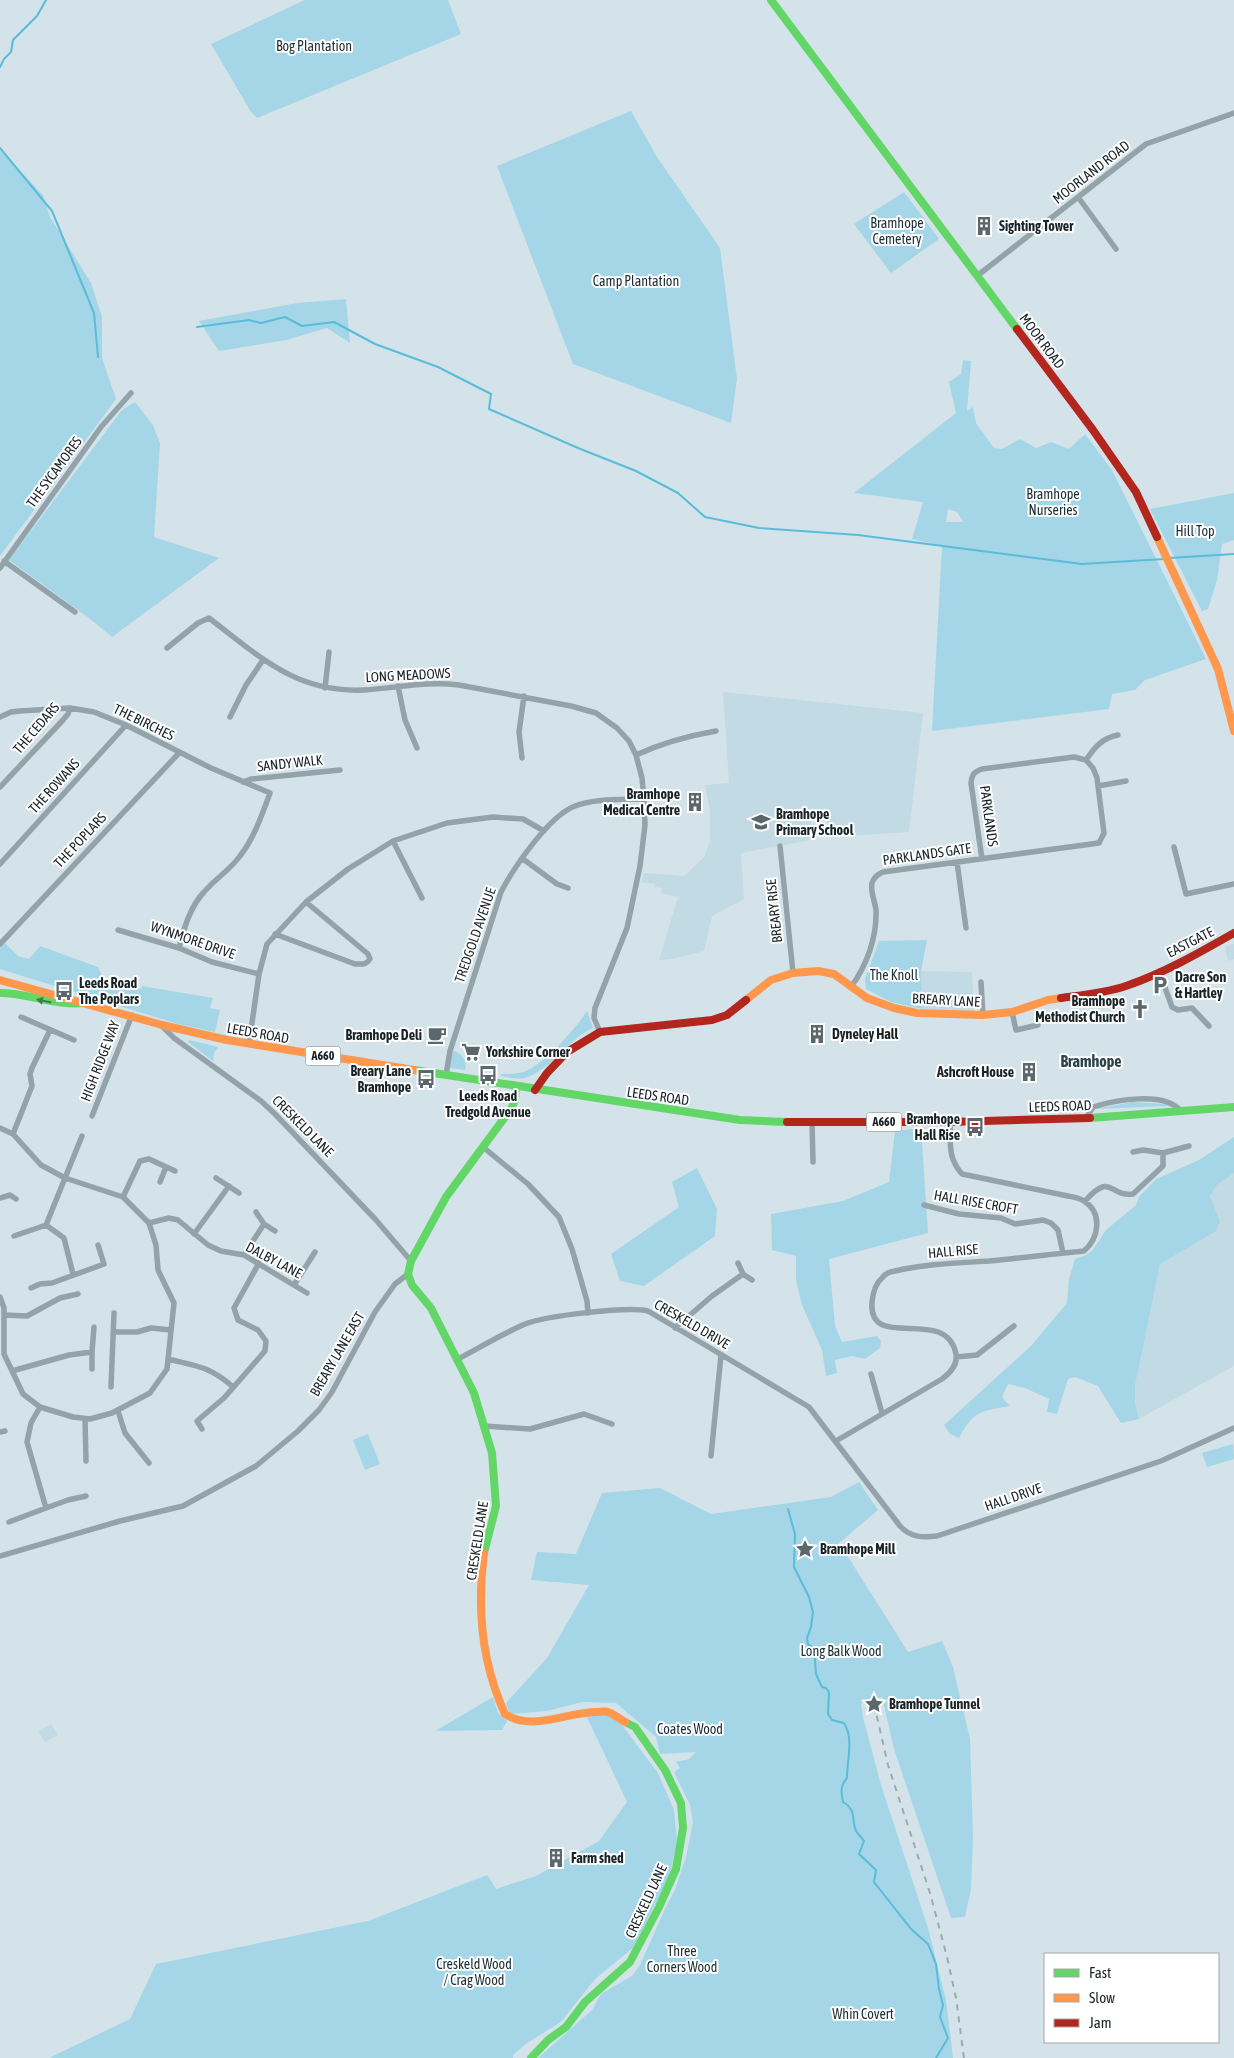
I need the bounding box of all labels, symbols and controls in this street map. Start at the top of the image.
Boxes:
park label: Bog Plantation [276,38,352,54]
street label: MOORLAND ROAD [1050,137,1133,207]
park label: Bramhope Cemetery [870,215,924,247]
building icon: Sighting Tower [973,215,995,237]
place label: Sighting Tower [999,218,1074,234]
park label: Camp Plantation [593,273,679,289]
street label: MOOR ROAD [1016,310,1068,372]
street label: THE SYCAMORES [23,433,85,510]
park label: Bramhope Nurseries [1026,486,1080,518]
park label: Hill Top [1175,523,1215,539]
street label: LONG MEADOWS [365,665,451,685]
street label: THE CEDARS [10,699,62,757]
street label: THE BIRCHES [111,700,177,744]
street label: SANDY WALK [257,752,324,774]
street label: THE ROWANS [25,755,83,817]
street label: PARKLANDS [977,785,1001,848]
place label: Bramhope Medical Centre [603,786,680,818]
building icon: Bramhope Medical Centre [684,791,706,813]
place label: Bramhope Primary School [776,806,854,838]
street label: THE POPLARS [51,809,110,871]
school or university icon: Bramhope Primary School [750,811,772,833]
street label: PARKLANDS GATE [882,840,972,868]
street label: BREARY RISE [763,878,785,944]
street label: TREDGOLD AVENUE [451,885,499,985]
street label: WYNMORE DRIVE [149,918,237,962]
street label: EASTGATE [1164,923,1216,961]
park label: The Knoll [870,967,919,983]
place label: Dacre Son & Hartley [1175,969,1226,1001]
parking icon: Dacre Son & Hartley [1149,974,1171,996]
place label: Leeds Road The Poplars [79,975,139,1007]
bus stop icon: Leeds Road The Poplars [53,980,75,1002]
street label: BREARY LANE [912,990,980,1010]
place label: Bramhope Methodist Church [1035,993,1125,1025]
one-way arrow [35,997,51,1005]
church icon: Bramhope Methodist Church [1129,998,1151,1020]
street label: HIGH RIDGE WAY [77,1018,123,1104]
street label: LEEDS ROAD [226,1020,290,1046]
building icon: Dyneley Hall [806,1023,828,1045]
cafe icon: Bramhope Deli [426,1024,448,1046]
place label: Dyneley Hall [832,1026,899,1042]
place label: Bramhope Deli [346,1027,422,1043]
supermarket icon: Yorkshire Corner [460,1041,482,1063]
place label: Yorkshire Corner [485,1044,571,1060]
road number: A660 [306,1046,340,1066]
district label: Bramhope [1060,1052,1122,1070]
building icon: Ashcroft House [1018,1061,1040,1083]
place label: Breary Lane Bramhope [350,1063,411,1095]
bus stop icon: Leeds Road Tredgold Avenue [477,1064,499,1086]
place label: Ashcroft House [936,1064,1014,1080]
bus stop icon: Breary Lane Bramhope [415,1068,437,1090]
street label: LEEDS ROAD [626,1084,690,1108]
place label: Leeds Road Tredgold Avenue [445,1088,531,1120]
street label: CRESKELD LANE [269,1092,337,1160]
street label: LEEDS ROAD [1028,1097,1092,1115]
place label: Bramhope Hall Rise [907,1111,960,1143]
road number: A660 [866,1112,902,1132]
bus stop icon: Bramhope Hall Rise [964,1116,986,1138]
street label: HALL RISE CROFT [933,1187,1019,1217]
street label: DALBY LANE [243,1239,305,1281]
street label: HALL RISE [927,1241,979,1261]
street label: CRESKELD DRIVE [651,1296,733,1352]
street label: BREARY LANE EAST [306,1309,368,1399]
street label: HALL DRIVE [983,1480,1044,1514]
street label: CRESKELD LANE [463,1500,491,1582]
place icon: Bramhope Mill [794,1538,816,1560]
place label: Bramhope Mill [820,1541,896,1557]
park label: Long Balk Wood [800,1643,882,1659]
place icon: Bramhope Tunnel [863,1693,885,1715]
place label: Bramhope Tunnel [889,1696,980,1712]
park label: Coates Wood [657,1721,723,1737]
building icon: Farm shed [545,1847,567,1869]
place label: Farm shed [571,1850,624,1866]
street label: CRESKELD LANE [622,1861,670,1940]
park label: Three Corners Wood [647,1943,717,1975]
legend [1044,1953,1219,2043]
park label: Creskeld Wood / Crag Wood [436,1956,512,1988]
text: Fast [1089,1964,1111,1981]
text: Slow [1089,1989,1115,2006]
park label: Whin Covert [832,2006,894,2022]
text: Jam [1089,2014,1112,2031]

